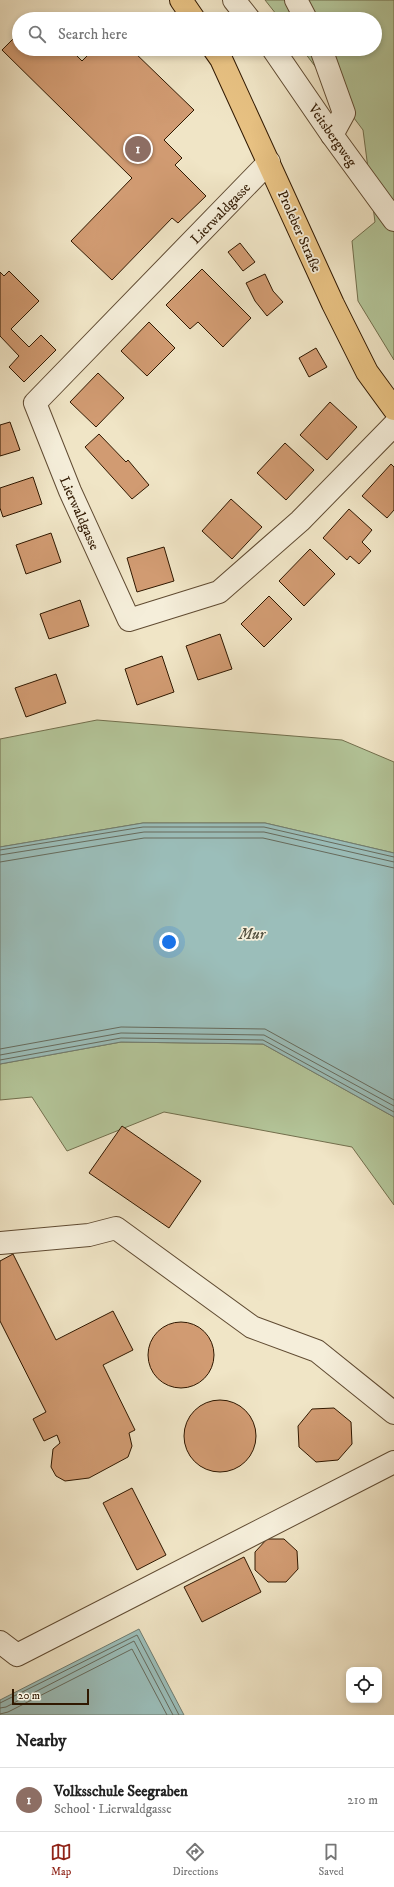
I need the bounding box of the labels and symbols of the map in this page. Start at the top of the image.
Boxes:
street label: Veitsbergweg [303,100,361,171]
pin: 1 [125,134,151,164]
street label: Lierwaldgasse [187,179,255,248]
street label: Proleber Straße [273,188,325,275]
street label: Lierwaldgasse [55,474,103,553]
water label: Mur [238,925,267,944]
your location [159,932,179,952]
scale bar [12,1687,89,1706]

